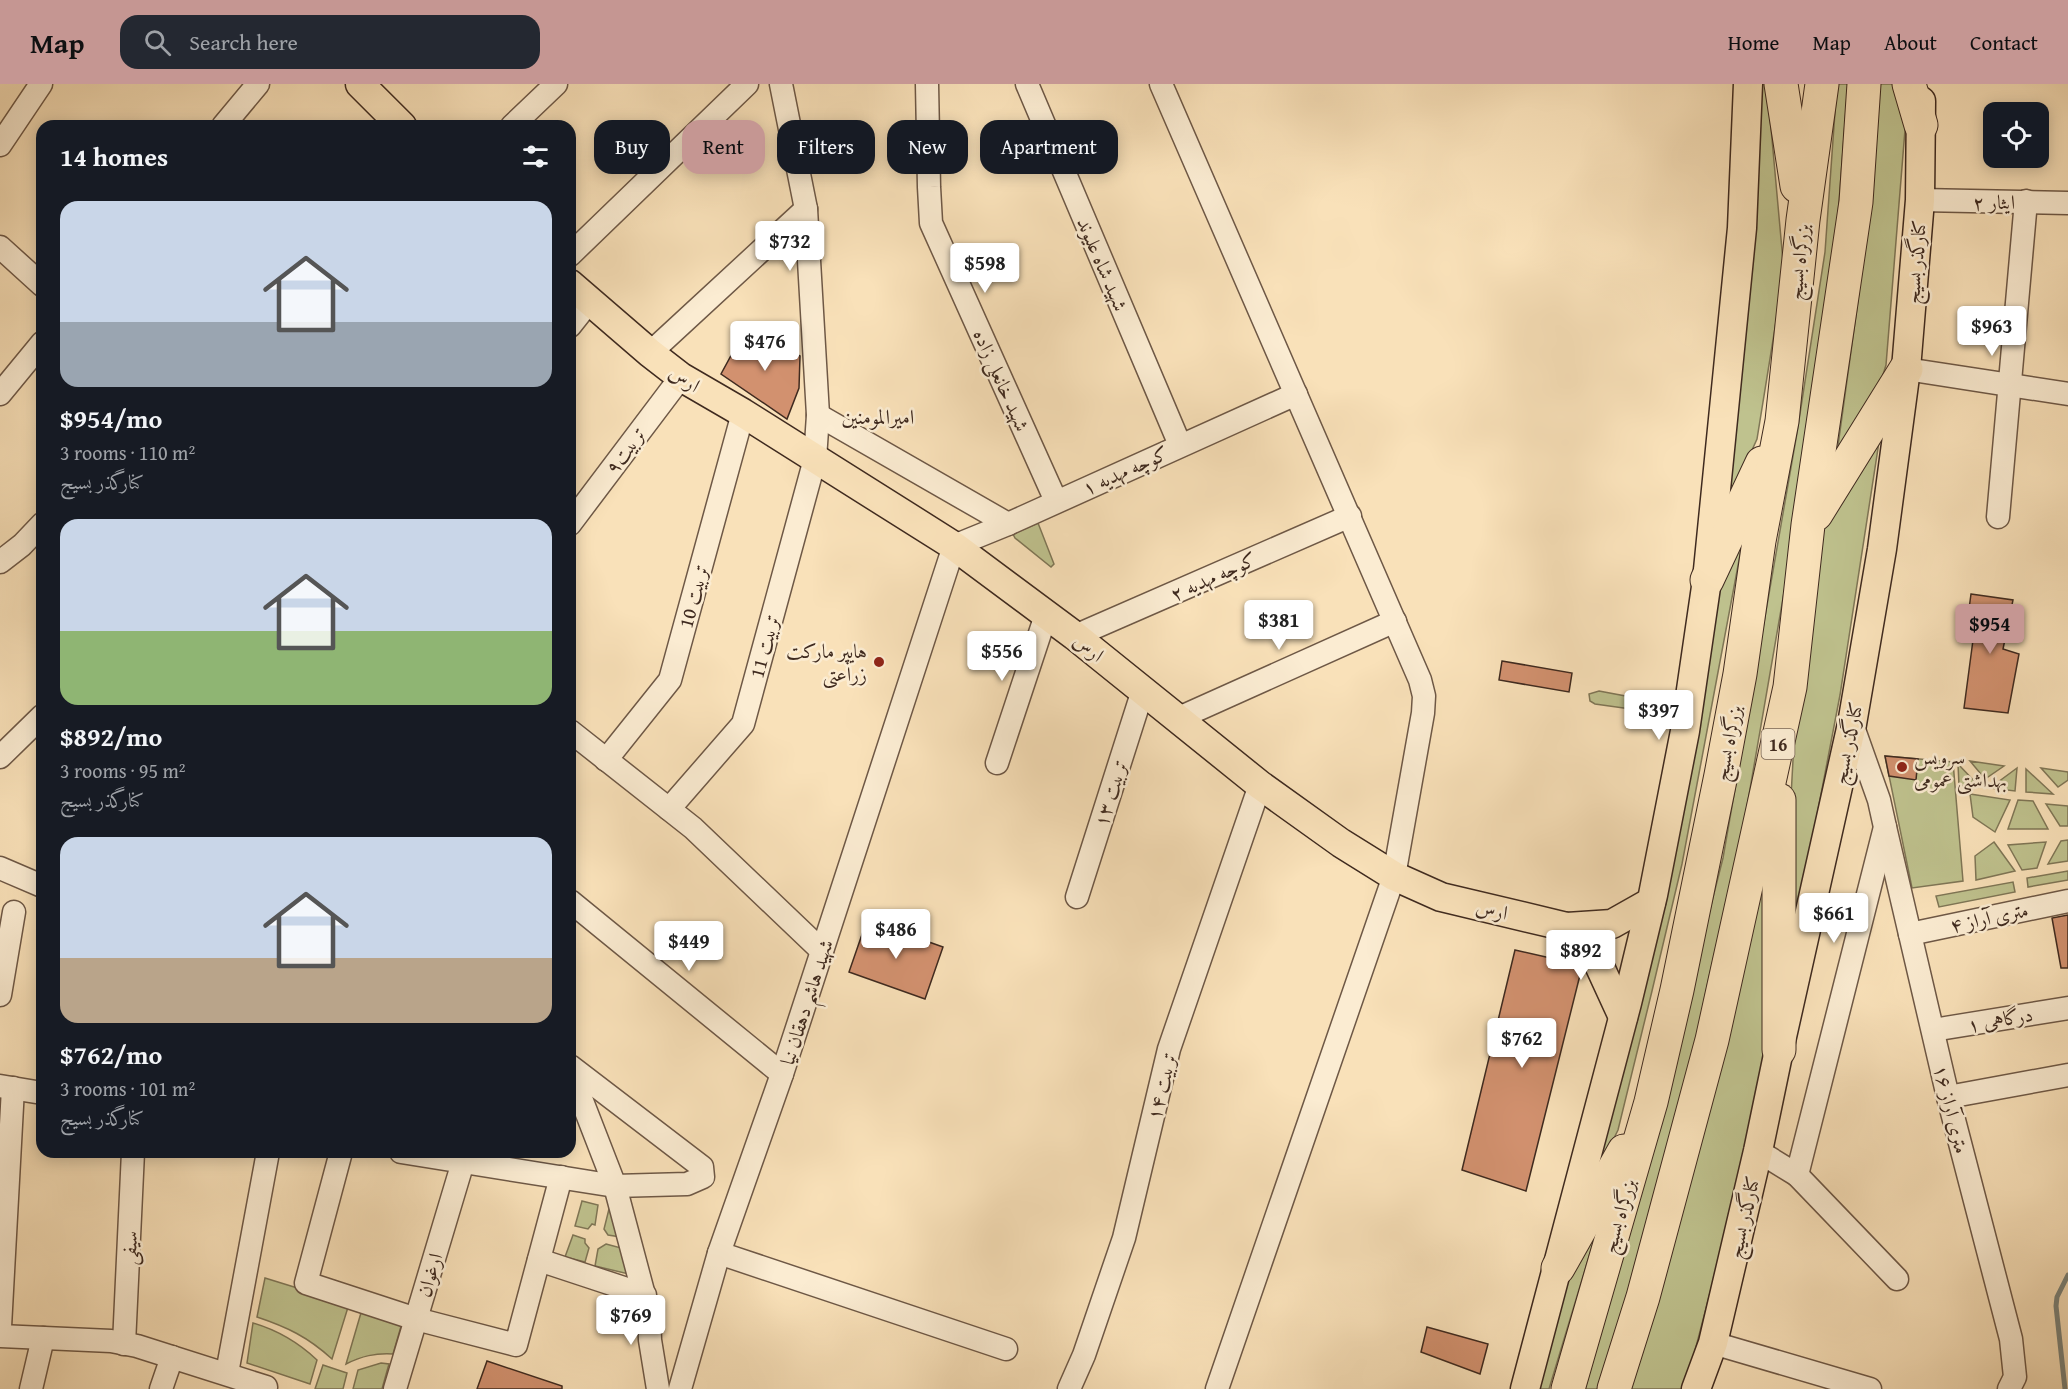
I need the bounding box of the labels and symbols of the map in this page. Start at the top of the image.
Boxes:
street label: ایثار ۲ [1973,187,2015,216]
street label: شهید شاه علیوند [1070,213,1136,315]
street label: کنارگذر بسیج [1897,219,1937,305]
pin: $732 [754,221,826,272]
street label: بزرگراه بسیج [1780,222,1820,302]
pin: $598 [949,243,1021,294]
pin: $963 [1956,306,2028,357]
pin: $476 [729,321,801,372]
street label: شهید خانعلی زاده [966,324,1037,436]
street label: ارس [664,357,706,399]
district label: امیرالمومنین [842,401,914,432]
street label: تربیت۹ [598,420,652,480]
street label: کوچه مهدیه ۱ [1077,438,1173,502]
street label: کوچه مهدیه ۲ [1165,544,1261,608]
street label: تربیت 10 [671,561,715,631]
pin: $381 [1243,600,1315,651]
pin: $954 [1954,604,2026,655]
street label: تربیت 11 [742,611,786,681]
street label: ارس [1067,626,1111,668]
pin: $556 [966,631,1038,682]
place label: هایپر مارکت زراعتی [786,636,867,689]
marker: هایپر مارکت زراعتی [872,655,886,669]
pin: $397 [1623,690,1695,741]
street label: کنارگذر بسیج [1824,699,1874,788]
street label: بزرگراه بسیج [1705,702,1753,784]
road number: 16 [1762,729,1794,759]
place label: سرویس بهداشتی عمومی [1914,742,2007,795]
street label: تربیت ۱۳ [1086,756,1134,830]
marker: سرویس بهداشتی عمومی [1895,760,1909,774]
street label: ارس [1473,891,1511,927]
pin: $661 [1798,893,1870,944]
street label: ۴ متری آراز [1947,895,2031,939]
pin: $486 [860,909,932,960]
pin: $449 [653,921,725,972]
pin: $892 [1545,930,1617,981]
street label: شهید هاشم دهقان نیا [772,935,846,1070]
street label: درگاهی ۱ [1965,999,2035,1039]
pin: $762 [1486,1018,1558,1069]
street label: تربیت ۱۴ [1139,1049,1183,1123]
street label: ۱۶ متری آراز [1927,1061,1977,1157]
street label: کنارگذر بسیج [1719,1173,1770,1262]
street label: بزرگراه بسیج [1594,1175,1646,1258]
street label: سیفی [114,1230,145,1266]
street label: ارغوان [409,1249,449,1301]
pin: $769 [595,1295,667,1346]

